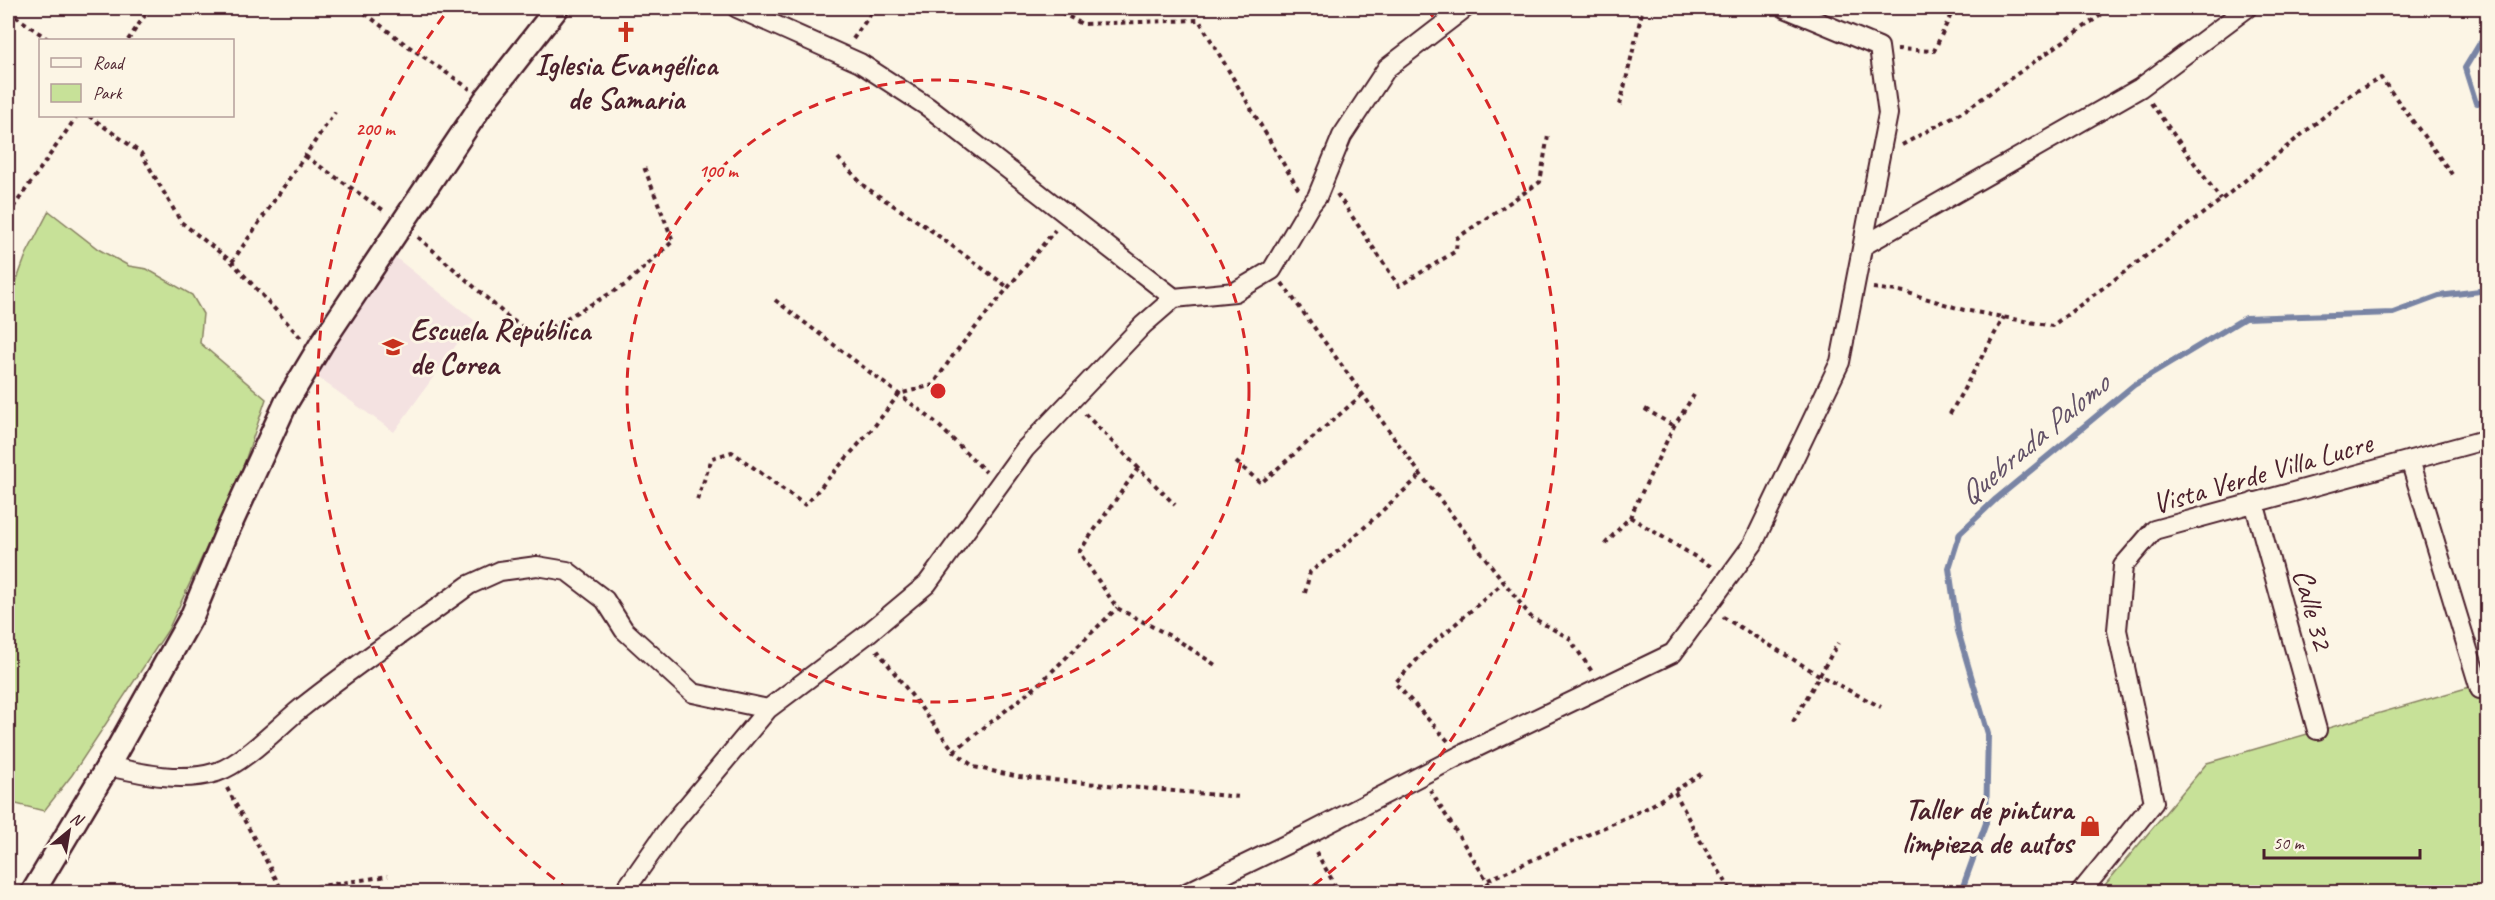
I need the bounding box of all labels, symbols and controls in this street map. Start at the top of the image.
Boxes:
church icon: Iglesia Evangélica de Samaria [614,20,638,44]
legend [39,39,234,117]
place label: Iglesia Evangélica de Samaria [535,46,720,118]
text: Road [93,52,126,74]
text: Park [93,82,123,104]
text: 200 m [356,118,396,140]
text: 100 m [699,160,739,182]
place label: Escuela República de Corea [410,311,593,383]
school or university icon: Escuela República de Corea [381,335,405,359]
water label: Quebrada Palomo [1949,361,2121,514]
centre of rings [928,381,948,401]
street label: Vista Verde Villa Lucre [2148,423,2378,523]
street label: Calle 32 [2284,565,2343,656]
place label: Taller de pintura limpieza de autos [1902,790,2076,862]
north arrow [39,801,99,861]
text: N [67,808,88,832]
shop icon: Taller de pintura limpieza de autos [2078,814,2102,838]
scale bar [2264,822,2420,860]
text: 50 m [2273,832,2306,854]

